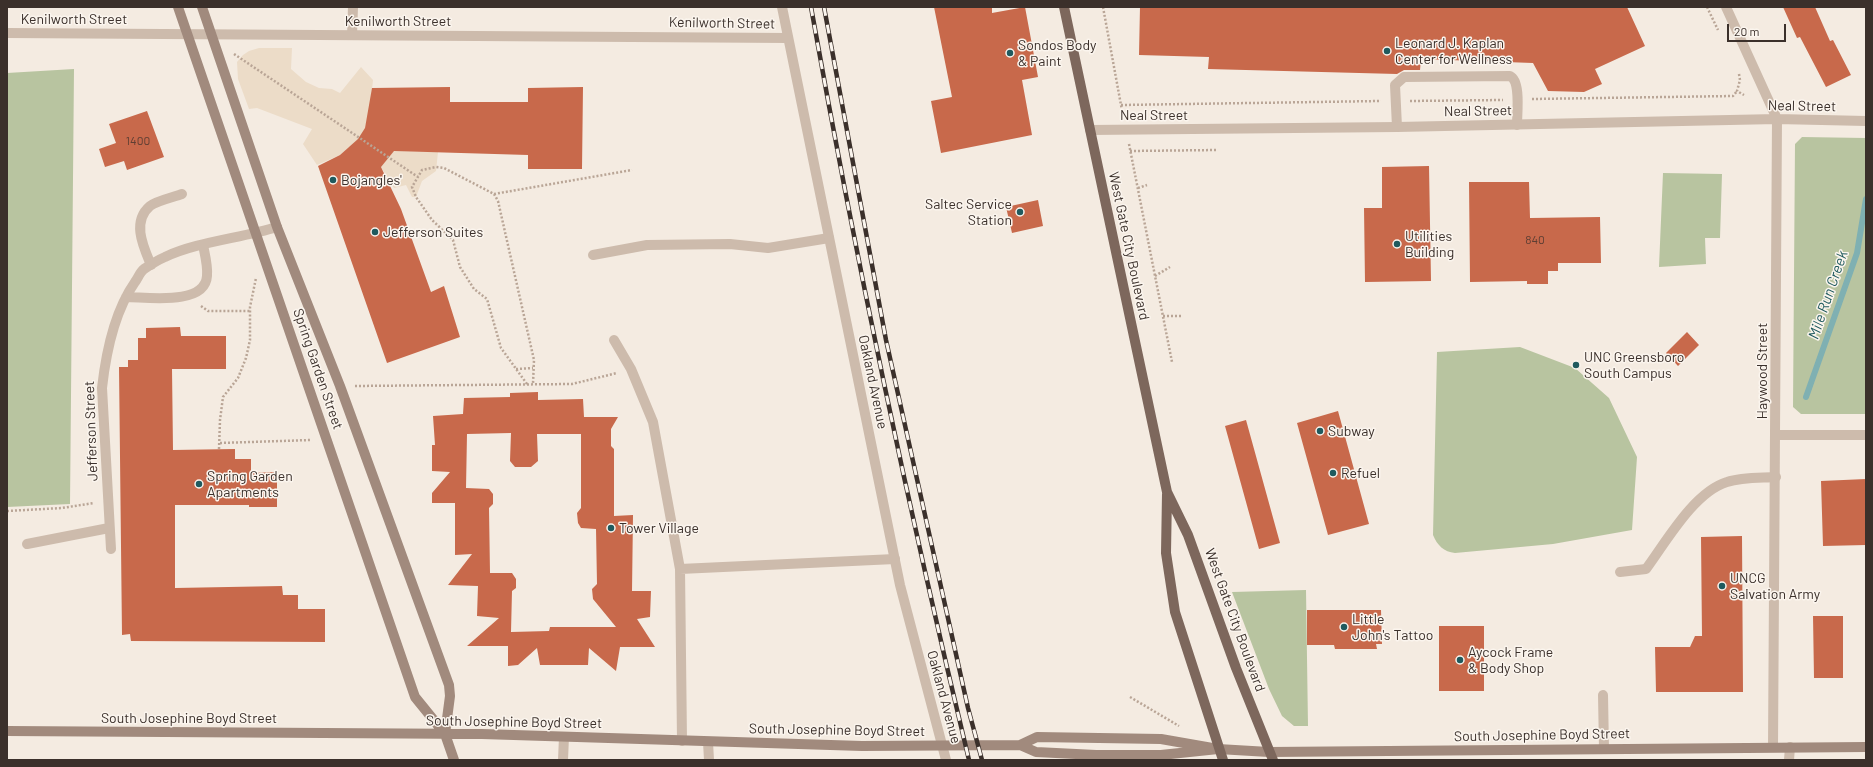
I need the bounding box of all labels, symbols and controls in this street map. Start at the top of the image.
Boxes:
street label: Kenilworth Street [21,11,127,27]
street label: Kenilworth Street [345,13,451,29]
street label: Kenilworth Street [669,14,775,32]
scale bar [1729,16,1788,42]
text: 20 m [1734,24,1760,38]
place label: Leonard J. Kaplan Center for Wellness [1395,35,1512,68]
place label: Sondos Body & Paint [1018,37,1097,70]
marker: Leonard J. Kaplan Center for Wellness [1382,46,1392,56]
marker: Sondos Body & Paint [1005,48,1015,58]
street label: Neal Street [1768,97,1836,115]
street label: Neal Street [1444,102,1512,120]
street label: Neal Street [1120,107,1188,123]
house number: 1400 [126,134,150,148]
street label: West Gate City Boulevard [1105,170,1153,322]
place label: Bojangles' [341,172,402,188]
marker: Bojangles' [328,175,338,185]
place label: Saltec Service Station [925,196,1012,228]
marker: Saltec Service Station [1015,207,1025,217]
place label: Jefferson Suites [383,224,483,240]
marker: Jefferson Suites [370,227,380,237]
place label: Utilities Building [1405,228,1454,260]
house number: 840 [1525,233,1545,247]
marker: Utilities Building [1392,239,1402,249]
water label: Mile Run Creek [1804,248,1852,342]
street label: Spring Garden Street [289,306,347,432]
street label: Haywood Street [1754,323,1770,419]
street label: Oakland Avenue [855,334,891,430]
place label: UNC Greensboro South Campus [1584,349,1684,382]
marker: UNC Greensboro South Campus [1571,360,1581,370]
street label: Jefferson Street [81,381,101,481]
place label: Subway [1328,423,1375,439]
marker: Subway [1315,426,1325,436]
place label: Refuel [1341,465,1380,481]
place label: Spring Garden Apartments [207,468,293,500]
marker: Refuel [1328,468,1338,478]
marker: Spring Garden Apartments [194,479,204,489]
place label: Tower Village [619,520,699,536]
marker: Tower Village [606,523,616,533]
street label: West Gate City Boulevard [1201,546,1269,694]
place label: UNCG Salvation Army [1730,570,1820,602]
marker: UNCG Salvation Army [1717,581,1727,591]
place label: Little John's Tattoo [1352,611,1433,644]
marker: Little John's Tattoo [1339,622,1349,632]
place label: Aycock Frame & Body Shop [1468,644,1553,676]
street label: Oakland Avenue [924,649,964,745]
marker: Aycock Frame & Body Shop [1455,655,1465,665]
street label: South Josephine Boyd Street [101,710,277,726]
street label: South Josephine Boyd Street [426,712,602,732]
street label: South Josephine Boyd Street [749,720,925,740]
street label: South Josephine Boyd Street [1454,725,1630,745]

